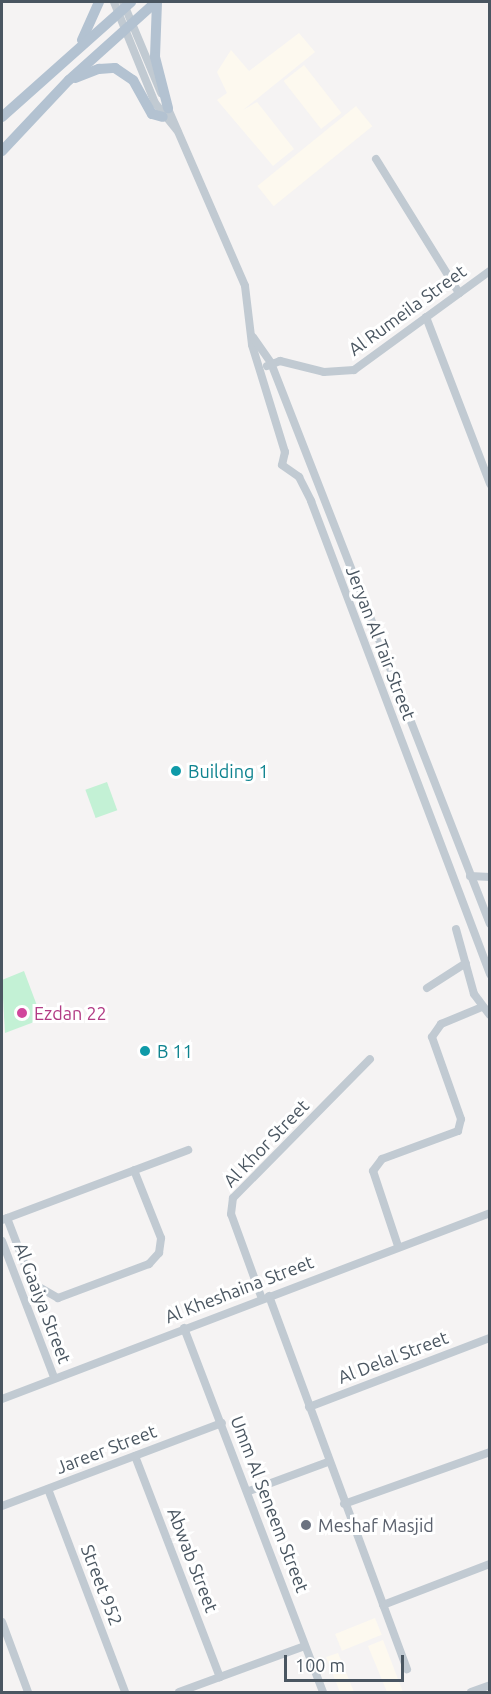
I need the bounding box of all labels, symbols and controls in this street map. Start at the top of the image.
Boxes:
street label: Al Rumeila Street [344,260,470,360]
street label: Jeryan Al Tair Street [342,563,420,723]
place label: Building 1 [188,760,269,782]
marker: Building 1 [169,764,183,778]
place label: Ezdan 22 [34,1002,107,1024]
marker: Ezdan 22 [15,1006,29,1020]
place label: B 11 [157,1040,193,1062]
marker: B 11 [138,1044,152,1058]
street label: Al Khor Street [219,1095,313,1191]
street label: Al Gaaiya Street [10,1240,76,1366]
street label: Al Kheshaina Street [162,1251,316,1327]
street label: Al Delal Street [335,1326,451,1388]
street label: Umm Al Seneem Street [226,1413,314,1595]
street label: Jareer Street [53,1420,159,1478]
street label: Abwab Street [163,1505,223,1615]
place label: Meshaf Masjid [318,1514,434,1536]
marker: Meshaf Masjid [299,1518,313,1532]
street label: Street 952 [77,1542,127,1628]
scale bar [287,1643,407,1681]
text: 100 m [295,1655,345,1675]

